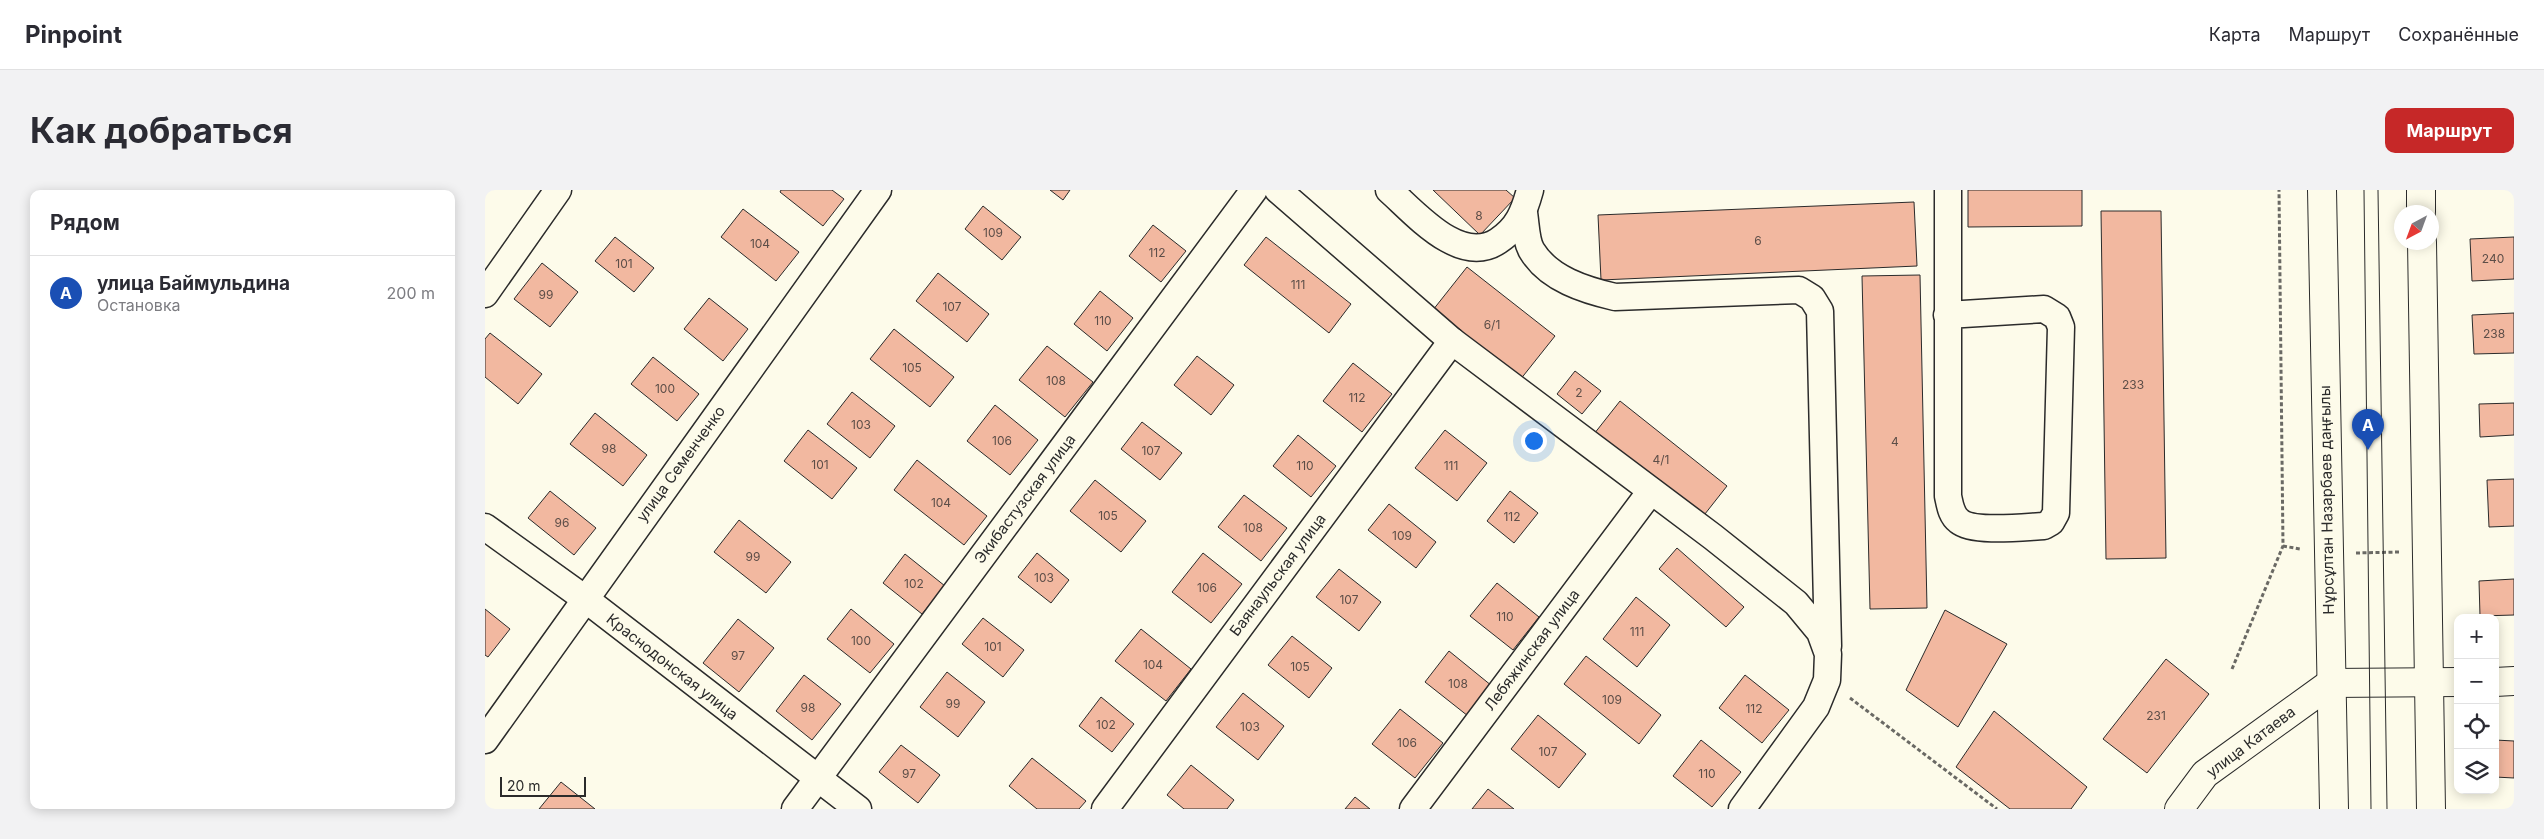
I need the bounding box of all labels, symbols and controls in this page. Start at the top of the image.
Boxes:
text: Pinpoint [25,20,122,49]
text: Карта [2209,24,2261,45]
text: Маршрут [2289,24,2370,45]
text: Сохранённые [2398,24,2519,45]
button: Маршрут [2385,108,2514,153]
text: Как добраться [30,109,293,151]
north arrow [2394,205,2439,250]
house number: 8 [1475,208,1483,223]
text: Рядом [50,210,120,235]
house number: 109 [983,225,1003,240]
house number: 6 [1754,233,1762,248]
house number: 104 [750,236,770,251]
house number: 112 [1148,245,1166,260]
house number: 240 [2482,251,2504,266]
house number: 101 [615,256,633,271]
text: улица Баймульдина [97,272,290,295]
house number: 111 [1291,277,1305,292]
text: A [60,283,72,303]
text: 200 m [387,283,435,303]
house number: 99 [539,287,553,302]
text: Остановка [97,295,181,315]
house number: 107 [942,299,962,314]
house number: 110 [1094,313,1112,328]
house number: 6/1 [1484,317,1500,332]
house number: 238 [2483,326,2505,341]
house number: 105 [902,360,922,375]
house number: 108 [1046,373,1066,388]
house number: 233 [2122,377,2144,392]
house number: 100 [655,381,675,396]
house number: 2 [1575,385,1583,400]
street label: Нұрсұлтан Назарбаев даңғылы [2315,385,2338,615]
house number: 112 [1348,390,1366,405]
street label: улица Семенченко [632,402,729,525]
pin: A [2352,409,2384,450]
house number: 103 [851,417,871,432]
your location [1521,428,1547,454]
street label: Экибастузская улица [970,430,1079,567]
house number: 106 [992,433,1012,448]
house number: 4 [1891,434,1899,449]
house number: 98 [602,441,616,456]
house number: 107 [1141,443,1161,458]
house number: 4/1 [1653,452,1669,467]
house number: 101 [811,457,829,472]
house number: 110 [1296,458,1314,473]
house number: 111 [1444,458,1458,473]
house number: 104 [931,495,951,510]
house number: 105 [1098,508,1118,523]
house number: 112 [1503,509,1521,524]
street label: Баянаульская улица [1225,510,1330,640]
house number: 96 [555,515,569,530]
house number: 108 [1243,520,1263,535]
house number: 109 [1392,528,1412,543]
house number: 99 [746,549,760,564]
house number: 103 [1034,570,1054,585]
house number: 102 [904,576,924,591]
house number: 106 [1197,580,1217,595]
street label: Лебяжинская улица [1480,585,1584,714]
house number: 107 [1339,592,1359,607]
street label: Краснодонская улица [603,609,742,724]
house number: 110 [1496,609,1514,624]
map controls [2454,614,2499,794]
button: + [2454,614,2499,659]
house number: 111 [1630,624,1644,639]
house number: 100 [851,633,871,648]
house number: 101 [984,639,1002,654]
house number: 97 [731,648,745,663]
house number: 104 [1143,657,1163,672]
house number: 105 [1290,659,1310,674]
button: − [2454,659,2499,704]
house number: 108 [1448,676,1468,691]
house number: 109 [1602,692,1622,707]
house number: 99 [946,696,960,711]
house number: 98 [801,700,815,715]
house number: 112 [1745,701,1763,716]
street label: улица Катаева [2202,702,2299,781]
button: locate [2454,704,2499,749]
house number: 231 [2146,708,2166,723]
house number: 102 [1096,717,1116,732]
house number: 103 [1240,719,1260,734]
house number: 106 [1397,735,1417,750]
house number: 107 [1538,744,1558,759]
button: layers [2454,749,2499,794]
house number: 97 [902,766,916,781]
house number: 110 [1698,766,1716,781]
scale bar [500,774,586,797]
text: 20 m [507,777,541,794]

